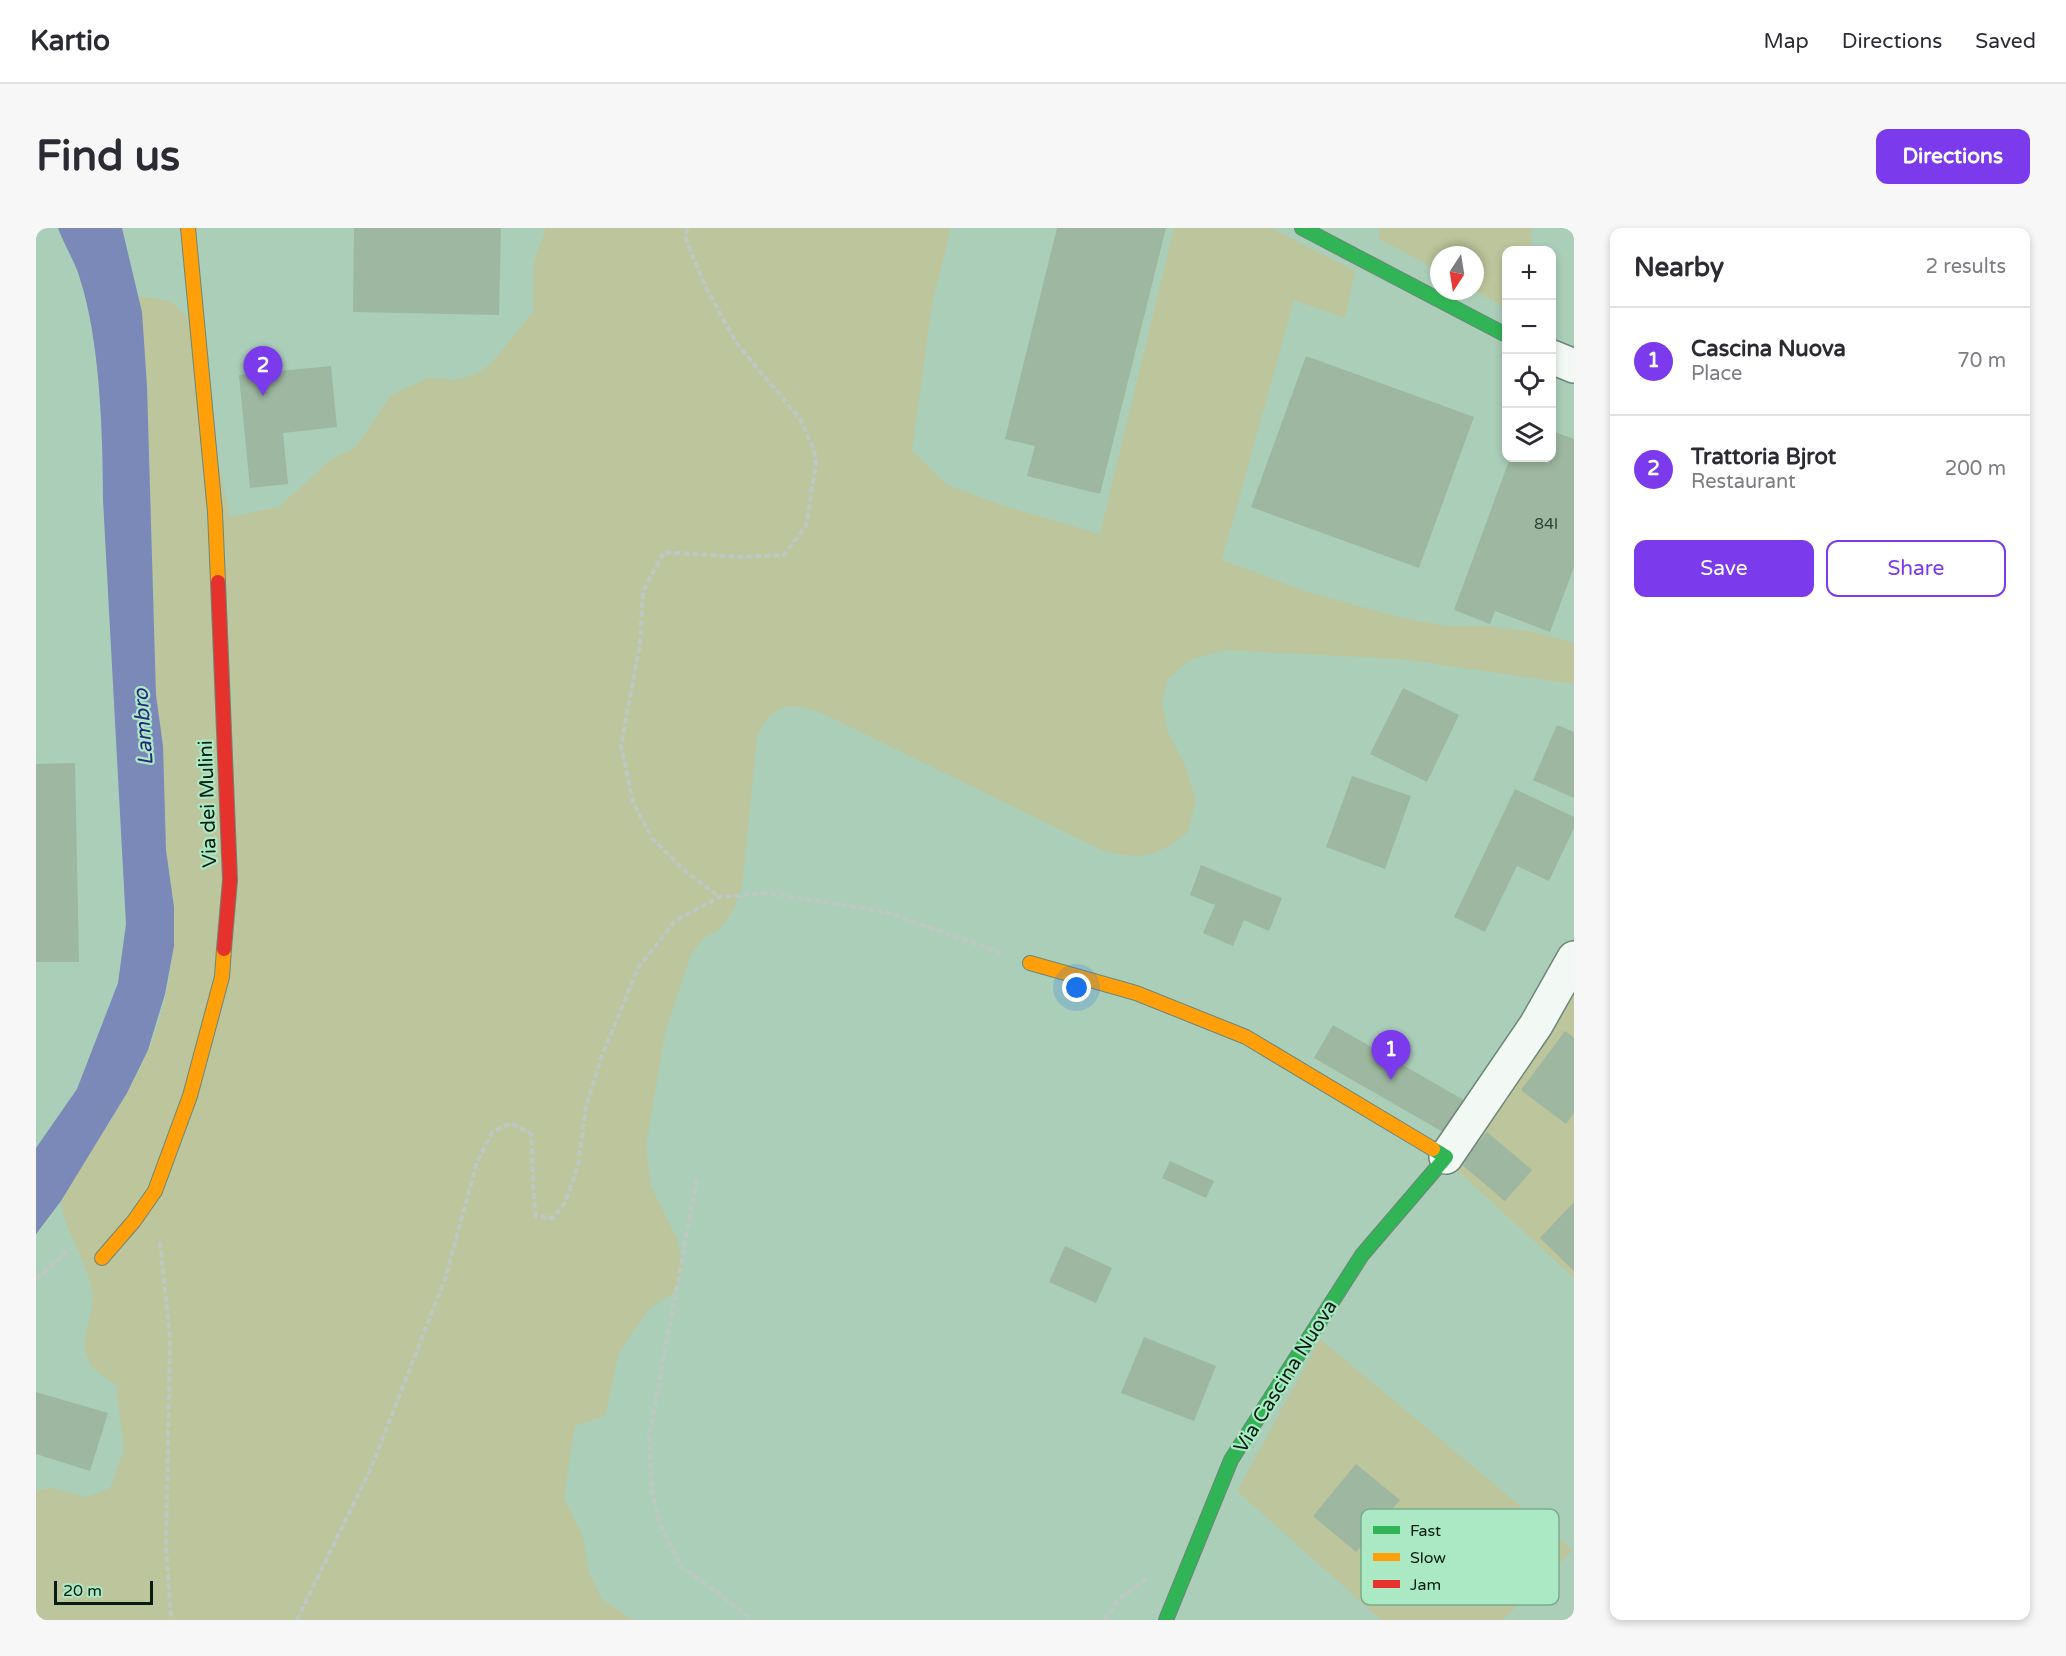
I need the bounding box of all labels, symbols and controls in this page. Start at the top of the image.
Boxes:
text: Kartio [30,24,110,58]
text: Map [1763,29,1809,54]
text: Directions [1842,29,1942,54]
text: Saved [1975,29,2036,54]
button: Directions [1876,129,2030,184]
text: Find us [36,131,180,182]
north arrow [1430,246,1484,300]
map controls [1502,246,1556,462]
button: + [1502,246,1556,300]
text: Nearby [1634,252,1724,283]
text: 2 results [1926,255,2006,279]
button: − [1502,300,1556,354]
text: Cascina Nuova [1691,336,1846,362]
pin: 2 [244,346,282,396]
text: 1 [1647,349,1660,373]
text: 70 m [1957,349,2006,373]
button: locate [1502,354,1556,408]
text: Place [1691,362,1742,386]
button: layers [1502,408,1556,462]
text: Trattoria Bjrot [1691,444,1836,470]
text: 2 [1647,457,1660,481]
text: 200 m [1945,457,2006,481]
text: Restaurant [1691,470,1796,494]
house number: 84l [1534,514,1558,534]
button: Save [1634,540,1814,597]
button: Share [1826,540,2006,597]
water label: Lambro [128,687,159,766]
street label: Via dei Mulini [194,740,222,868]
your location [1062,973,1091,1002]
pin: 1 [1372,1030,1410,1080]
street label: Via Cascina Nuova [1229,1296,1343,1457]
legend [1361,1509,1559,1605]
text: Fast [1410,1521,1441,1541]
text: Slow [1410,1548,1446,1568]
text: Jam [1410,1575,1441,1595]
scale bar [54,1578,153,1606]
text: 20 m [63,1581,102,1601]

